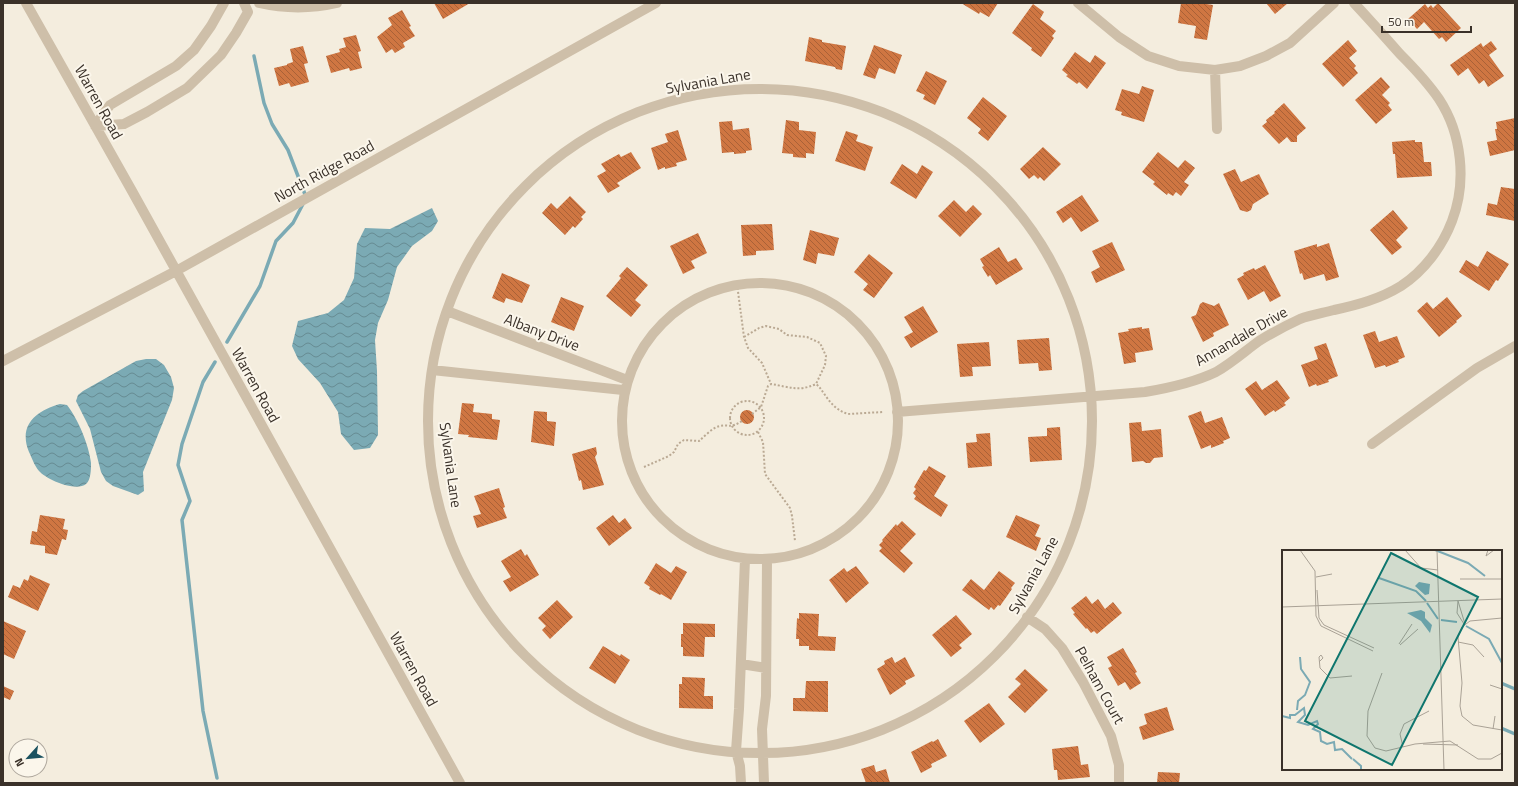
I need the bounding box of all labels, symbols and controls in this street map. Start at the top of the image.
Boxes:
scale bar [1382,8,1471,34]
text: 50 m [1388,12,1414,31]
street label: Warren Road [69,60,129,144]
street label: Sylvania Lane [664,62,752,100]
street label: North Ridge Road [270,134,378,208]
street label: Annandale Drive [1191,300,1291,372]
street label: Albany Drive [501,307,583,357]
street label: Warren Road [226,343,286,427]
street label: Sylvania Lane [434,421,468,509]
street label: Sylvania Lane [1002,532,1064,618]
inset map [1282,550,1502,770]
street label: Warren Road [384,627,444,711]
street label: Pelham Court [1069,642,1131,729]
north arrow [8,738,48,778]
text: N [10,756,28,770]

